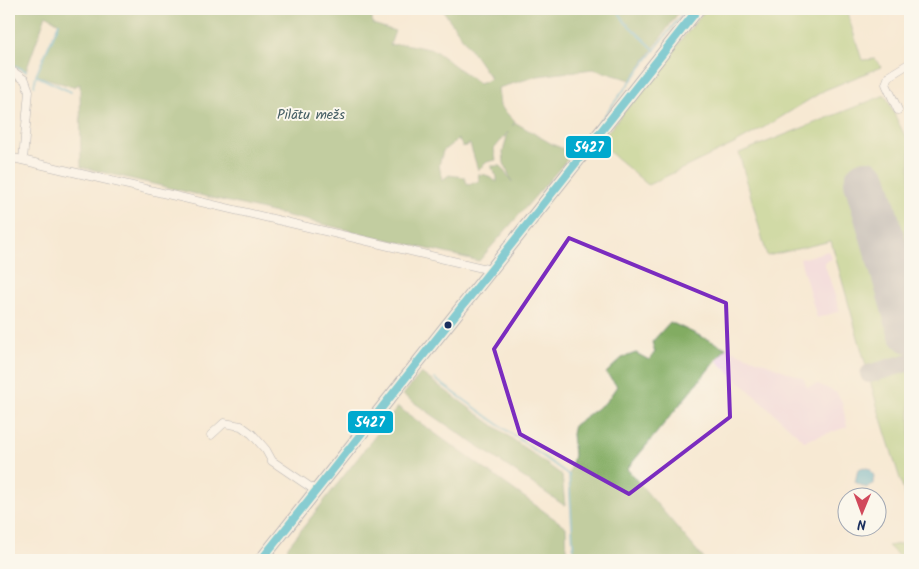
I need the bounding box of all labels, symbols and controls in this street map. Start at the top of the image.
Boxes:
park label: Pilātu mežs [277,104,345,126]
line badge: 5427 [565,135,612,159]
text: 5427 [573,137,604,159]
unlabelled marker [443,320,453,330]
line badge: 5427 [347,410,394,434]
text: 5427 [354,412,385,434]
north arrow [836,486,886,536]
text: N [857,513,866,535]

